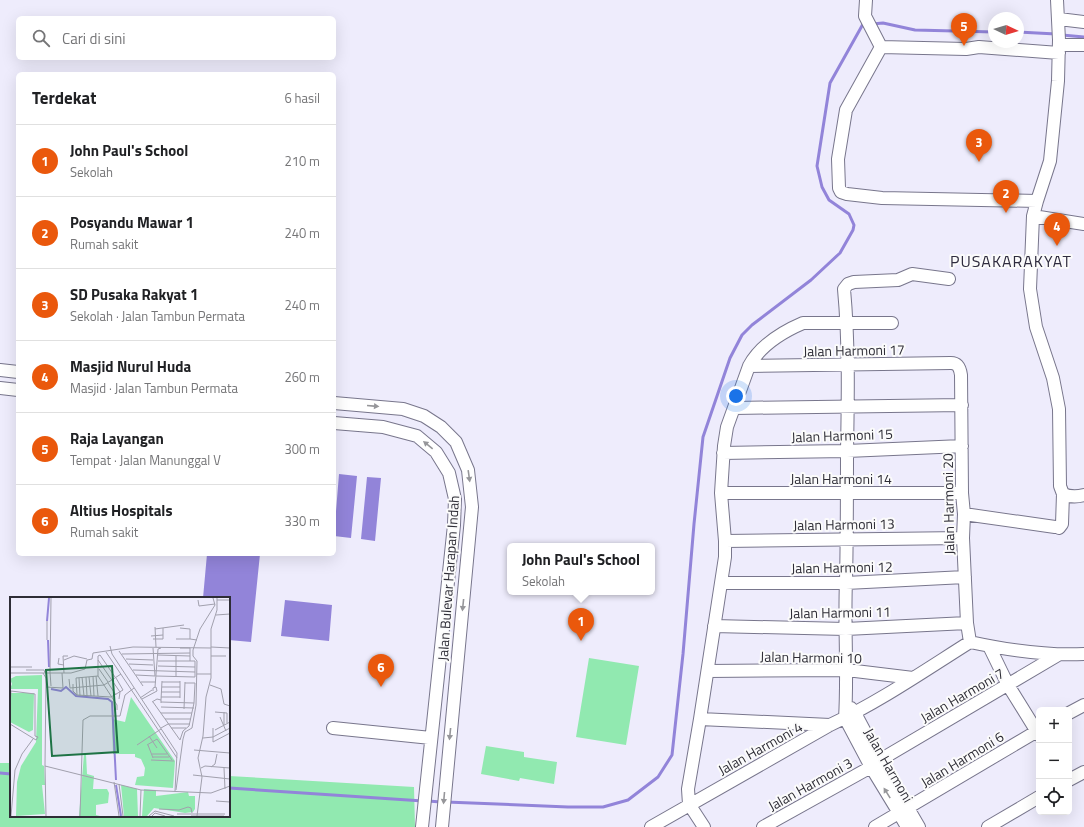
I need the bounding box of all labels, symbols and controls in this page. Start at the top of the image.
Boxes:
north arrow [988,12,1024,48]
pin: 5 [951,13,977,46]
search box [16,16,336,60]
icon: search [30,27,52,49]
text: Cari di sini [62,27,126,50]
text: Terdekat [32,85,96,111]
text: 6 hasil [284,88,320,108]
pin: 3 [966,129,992,162]
text: John Paul's School [70,139,188,162]
text: 1 [41,151,49,171]
text: 210 m [284,151,320,171]
text: Sekolah [70,162,113,182]
pin: 2 [993,180,1019,213]
text: Posyandu Mawar 1 [70,211,194,234]
pin: 4 [1044,213,1070,246]
text: 2 [41,223,49,243]
text: 240 m [284,223,320,243]
text: Rumah sakit [70,234,138,254]
district label: PUSAKARAKYAT [950,249,1072,273]
text: SD Pusaka Rakyat 1 [70,283,198,306]
text: 3 [41,295,49,315]
text: 240 m [284,295,320,315]
text: Sekolah · Jalan Tambun Permata [70,306,245,326]
street label: Jalan Harmoni 17 [803,339,905,361]
text: Masjid Nurul Huda [70,355,191,378]
text: 4 [41,367,49,387]
text: 260 m [284,367,320,387]
text: Masjid · Jalan Tambun Permata [70,378,238,398]
your location [726,386,746,406]
one-way arrow [367,403,379,410]
street label: Jalan Harmoni 15 [791,423,893,447]
text: Raja Layangan [70,427,164,450]
text: 5 [41,439,49,459]
text: 300 m [284,439,320,459]
one-way arrow [422,441,433,449]
text: Tempat · Jalan Manunggal V [70,450,221,470]
street label: Jalan Harmoni 20 [937,453,959,555]
street label: Jalan Harmoni 14 [790,468,892,489]
one-way arrow [466,470,472,482]
street label: Jalan Bulevar Harapan Indah [432,495,464,661]
text: Altius Hospitals [70,499,173,522]
text: 6 [41,511,49,531]
text: 330 m [284,511,320,531]
street label: Jalan Harmoni 13 [793,513,895,535]
text: Rumah sakit [70,522,138,542]
popup [507,543,655,595]
text: John Paul's School [522,548,640,571]
street label: Jalan Harmoni 12 [791,556,893,578]
text: Sekolah [522,571,565,591]
inset map [10,597,230,817]
one-way arrow [459,599,466,611]
street label: Jalan Harmoni 11 [789,601,891,623]
pin: 1 [568,608,594,641]
street label: Jalan Harmoni 10 [760,646,862,668]
pin: 6 [368,654,394,687]
street label: Jalan Harmoni 7 [916,662,1008,728]
map controls [1036,707,1072,815]
button: + [1036,707,1072,743]
street label: Jalan Harmoni 4 [714,716,806,780]
street label: Jalan Harmoni [859,724,919,806]
street label: Jalan Harmoni 6 [916,726,1008,792]
one-way arrow [447,728,453,740]
button: − [1036,743,1072,779]
street label: Jalan Harmoni 3 [764,752,856,816]
button: locate [1036,779,1072,815]
one-way arrow [883,788,891,798]
one-way arrow [441,792,447,804]

